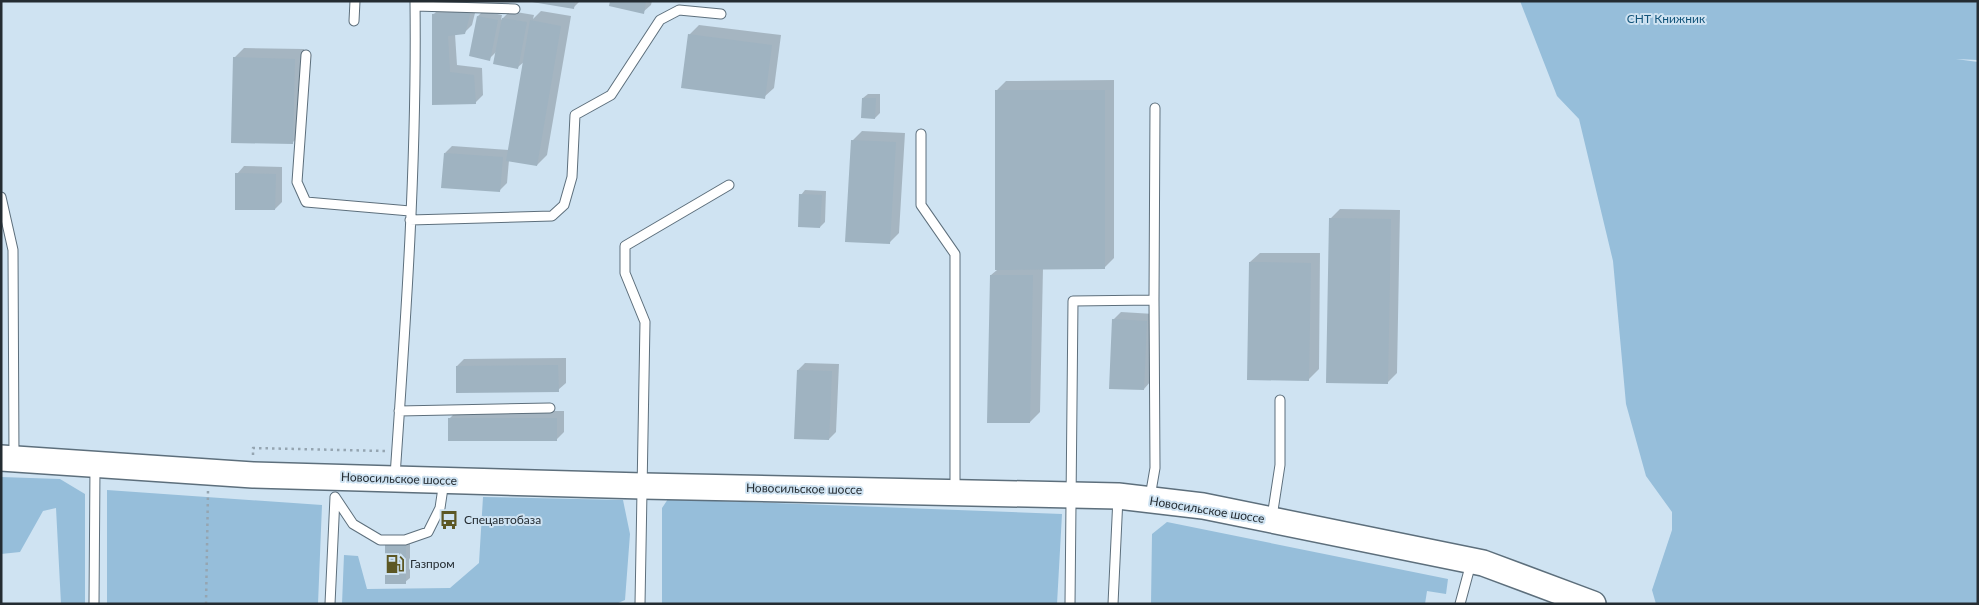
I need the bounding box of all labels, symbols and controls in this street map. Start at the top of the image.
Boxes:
park label: СНТ Книжник [1627,11,1706,26]
street label: Новосильское шоссе [341,469,457,488]
street label: Новосильское шоссе [746,480,862,497]
street label: Новосильское шоссе [1149,493,1266,526]
bus stop icon: Спецавтобаза [438,509,460,531]
place label: Спецавтобаза [464,512,541,527]
fuel station icon: Газпром [384,553,406,575]
place label: Газпром [410,556,455,571]

